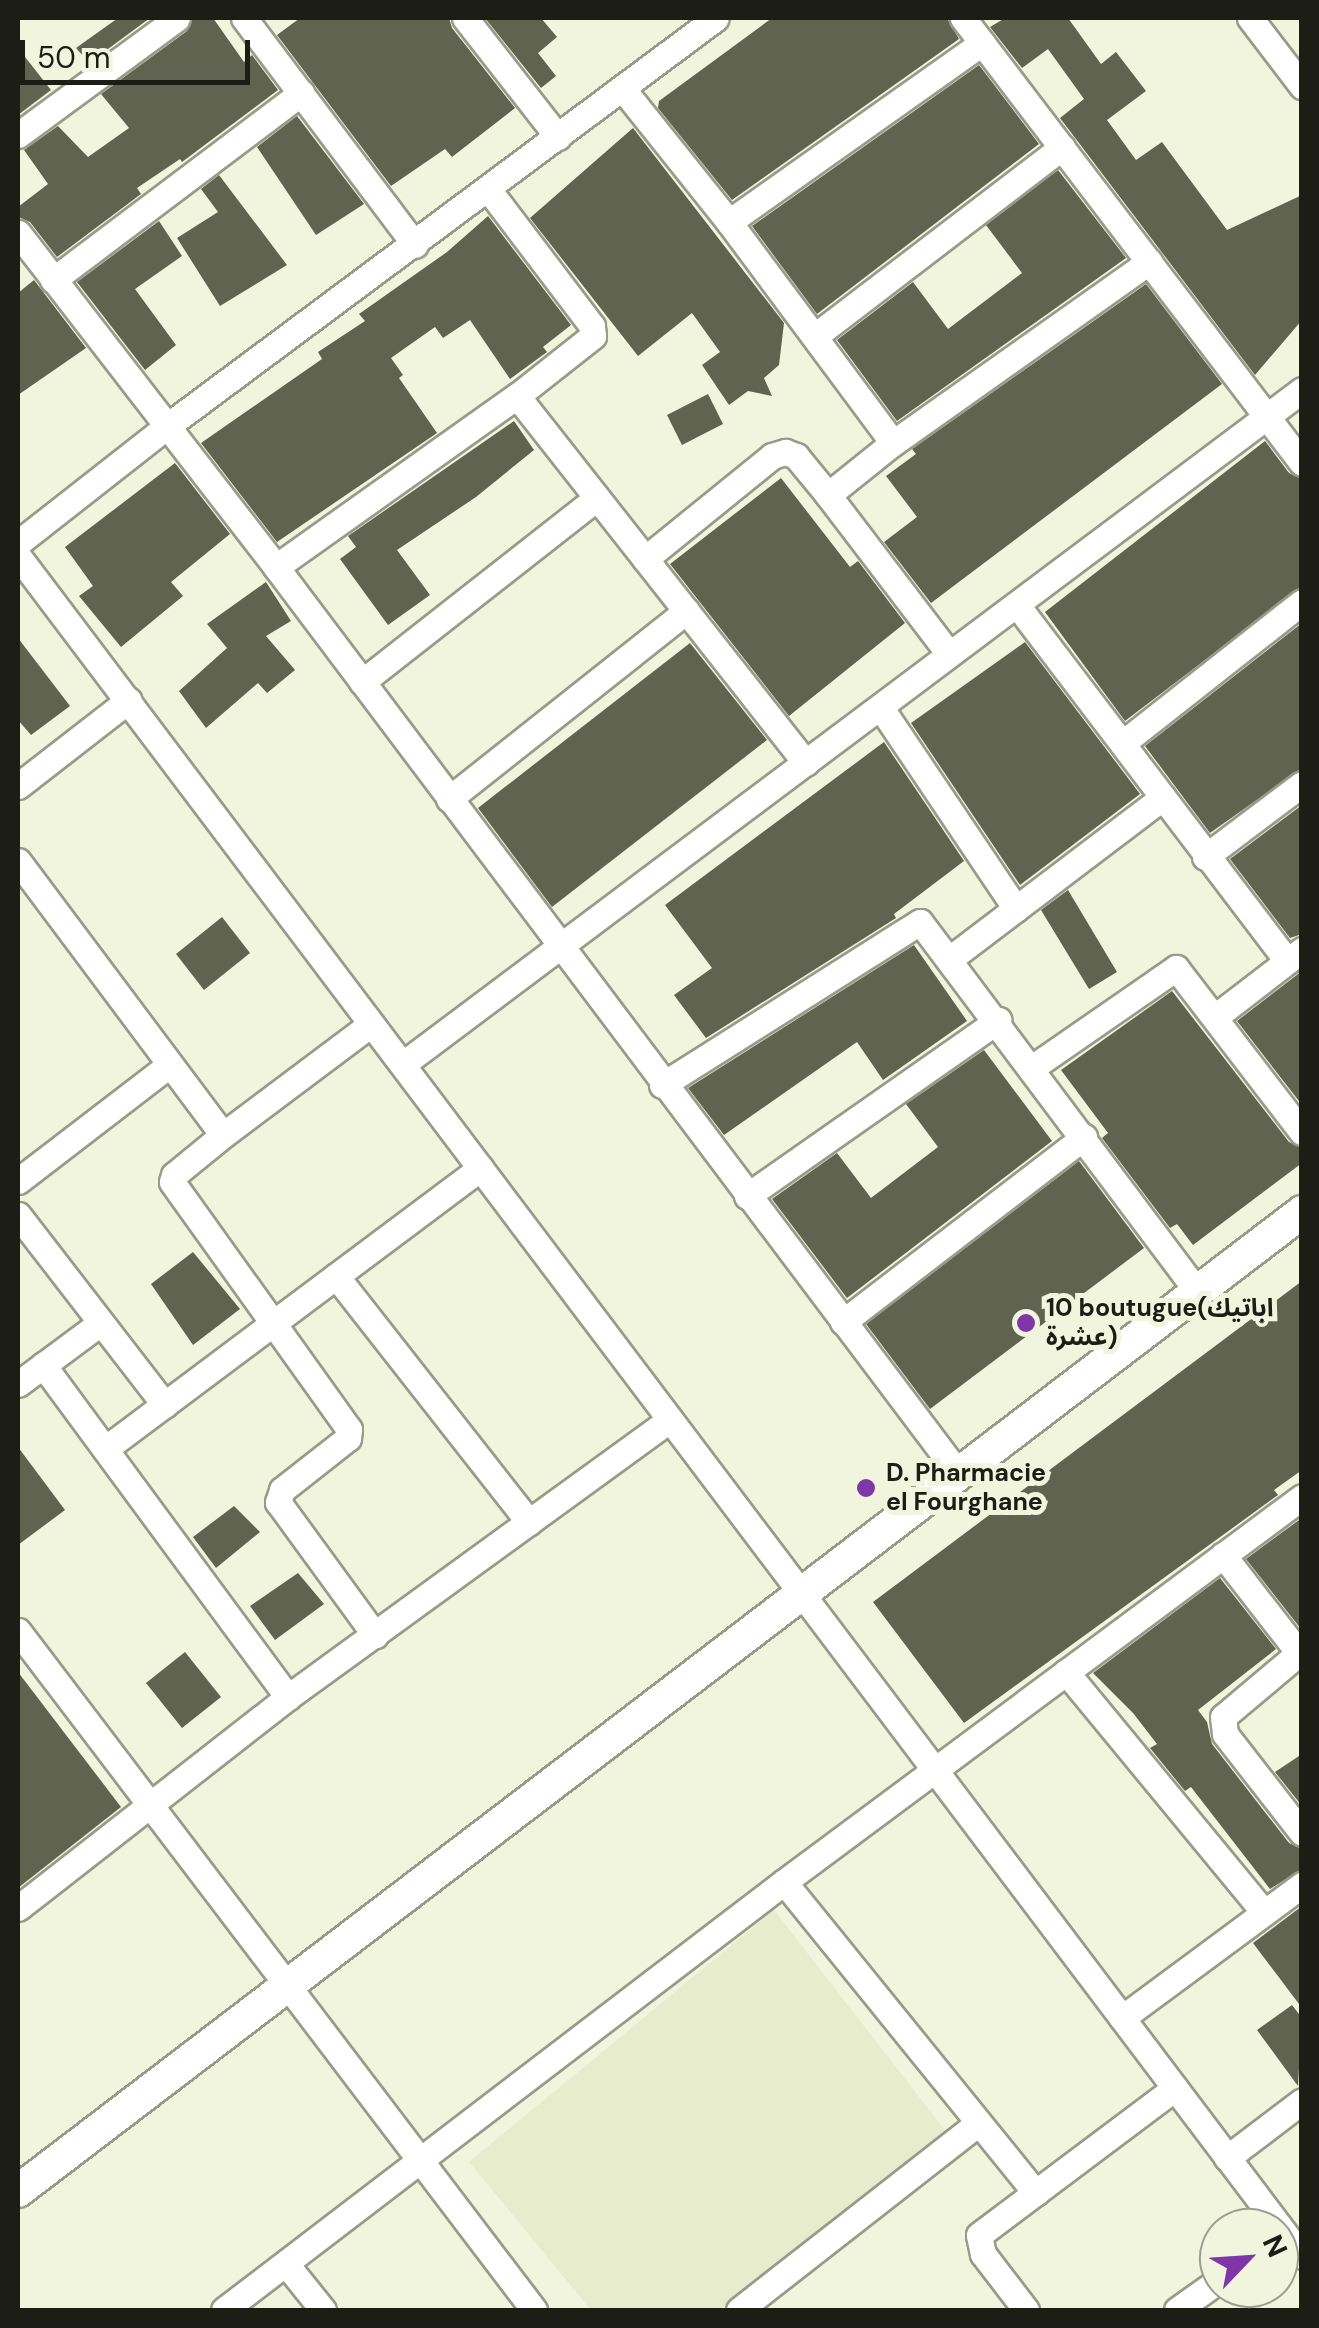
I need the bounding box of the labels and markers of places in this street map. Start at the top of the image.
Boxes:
place label: 10 boutugue(اباتيك عشرة) [1046,1294,1274,1353]
marker: 10 boutugue(اباتيك عشرة) [1015,1312,1037,1334]
place label: D. Pharmacie el Fourghane [886,1459,1046,1518]
marker: D. Pharmacie el Fourghane [855,1477,877,1499]

